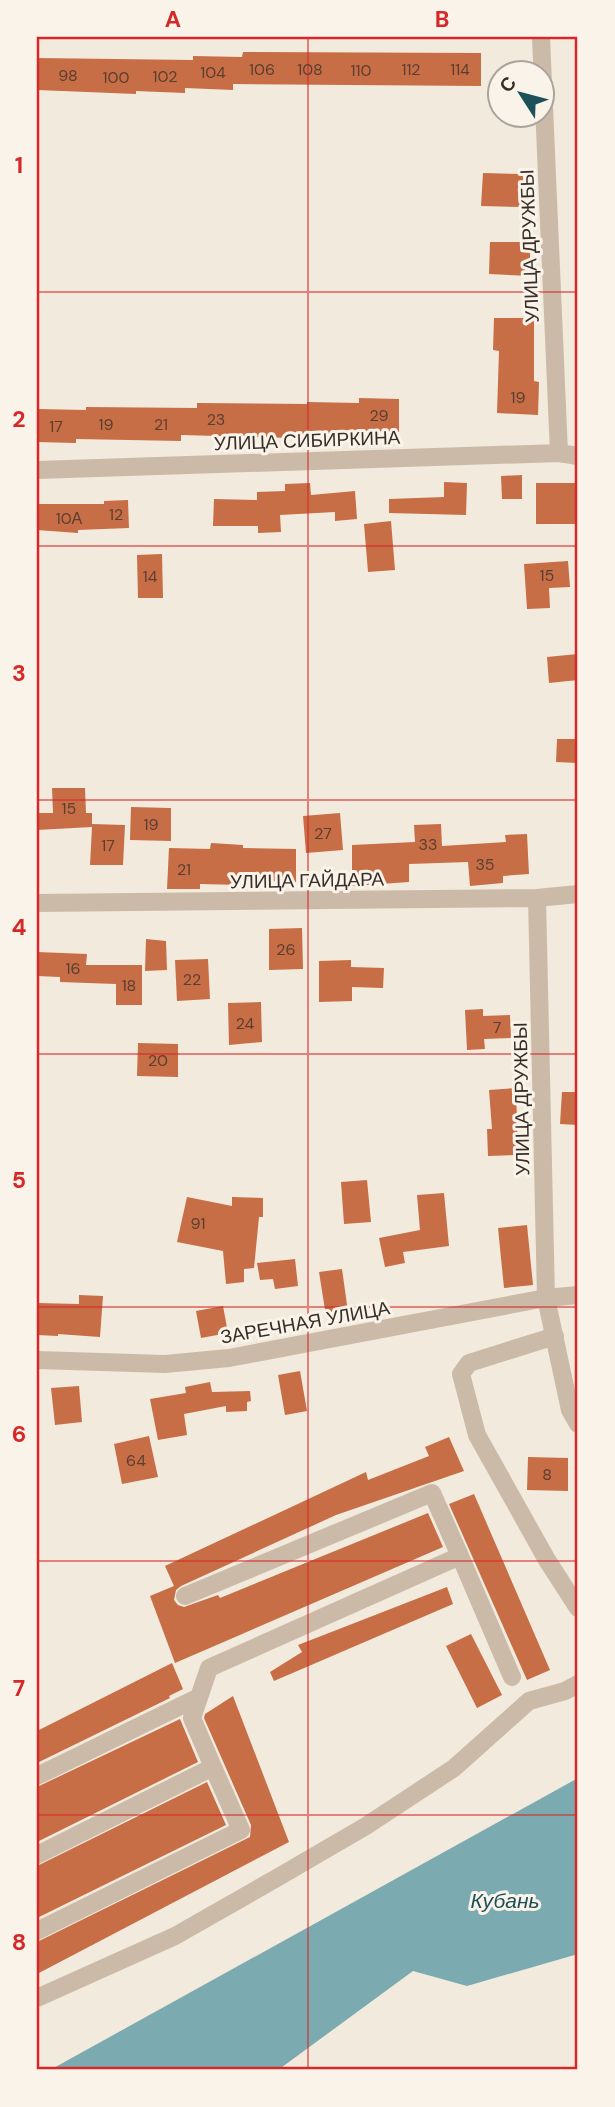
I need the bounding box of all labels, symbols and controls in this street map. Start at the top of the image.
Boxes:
text: A [165,4,181,34]
text: B [435,4,449,34]
house number: 106 [249,59,275,80]
house number: 108 [297,59,323,80]
house number: 112 [401,59,421,80]
house number: 114 [450,59,470,80]
house number: 110 [351,60,372,81]
north arrow [486,60,556,130]
house number: 104 [200,62,226,83]
house number: 98 [58,65,78,86]
house number: 102 [153,66,178,87]
house number: 100 [103,67,129,88]
text: С [494,71,522,97]
text: 1 [15,150,23,180]
street label: УЛИЦА ДРУЖБЫ [514,169,545,323]
house number: 19 [510,387,526,408]
text: 2 [12,404,26,434]
house number: 29 [369,405,389,426]
house number: 23 [207,409,225,430]
house number: 19 [98,414,114,435]
house number: 21 [154,414,168,435]
house number: 17 [49,416,63,437]
street label: УЛИЦА СИБИРКИНА [213,425,401,456]
house number: 12 [109,504,123,525]
house number: 10А [56,508,83,529]
house number: 15 [540,565,554,586]
house number: 14 [143,566,158,587]
text: 3 [12,658,26,688]
house number: 15 [62,798,76,819]
house number: 19 [143,814,159,835]
house number: 27 [314,823,332,844]
house number: 33 [419,834,437,855]
house number: 17 [101,835,115,856]
house number: 35 [475,854,495,875]
house number: 21 [177,859,191,880]
street label: УЛИЦА ГАЙДАРА [230,867,385,894]
text: 4 [12,912,27,942]
house number: 26 [276,939,296,960]
house number: 16 [65,958,81,979]
house number: 22 [183,969,201,990]
house number: 18 [122,975,136,996]
house number: 24 [236,1013,255,1034]
house number: 7 [493,1017,501,1038]
street label: УЛИЦА ДРУЖБЫ [508,1022,535,1176]
house number: 20 [148,1050,168,1071]
text: 5 [12,1165,26,1195]
house number: 91 [191,1213,205,1234]
street label: ЗАРЕЧНАЯ УЛИЦА [218,1295,392,1350]
text: 6 [12,1419,26,1449]
house number: 64 [126,1450,146,1471]
house number: 8 [542,1464,552,1485]
text: 7 [13,1673,25,1703]
water label: Кубань [470,1887,540,1915]
text: 8 [12,1927,26,1957]

